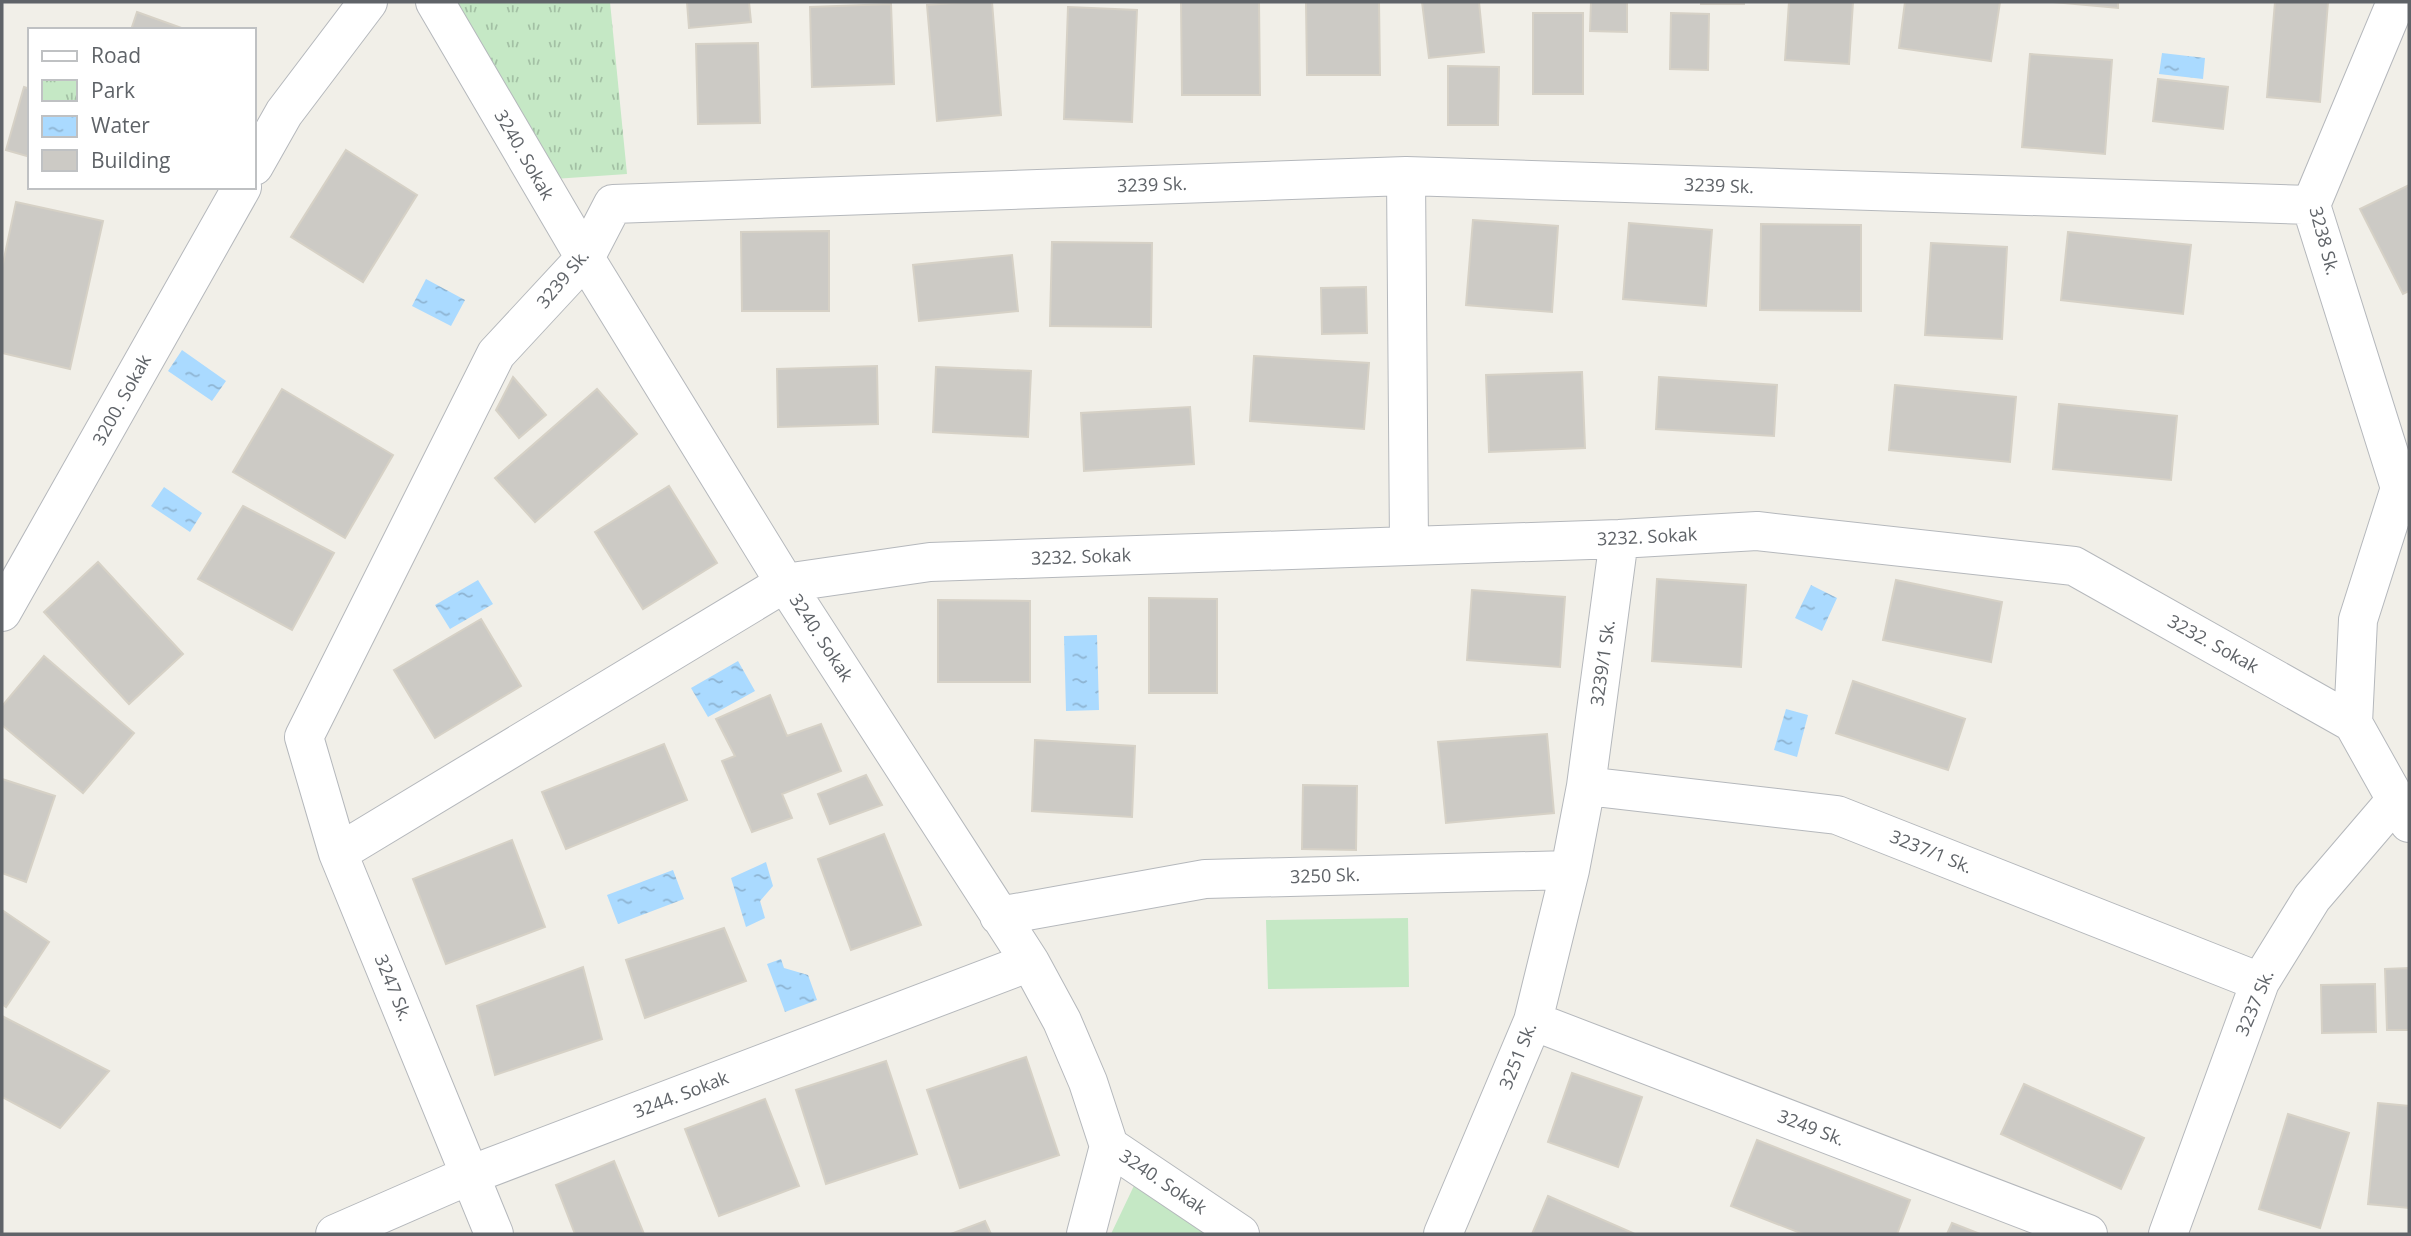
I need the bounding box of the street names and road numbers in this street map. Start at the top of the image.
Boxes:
street label: 3240. Sokak [489,105,561,204]
street label: 3239 Sk. [1117,171,1187,197]
street label: 3239 Sk. [1684,172,1754,198]
street label: 3238 Sk. [2304,204,2346,278]
street label: 3239 Sk. [531,244,594,313]
street label: 3200. Sokak [86,349,156,449]
street label: 3232. Sokak [1596,521,1698,551]
street label: 3232. Sokak [1030,542,1132,570]
street label: 3240. Sokak [784,589,859,686]
street label: 3232. Sokak [2164,608,2264,678]
street label: 3239/1 Sk. [1584,618,1620,708]
street label: 3237/1 Sk. [1887,824,1976,878]
street label: 3250 Sk. [1290,862,1360,888]
street label: 3247 Sk. [370,951,418,1025]
street label: 3237 Sk. [2229,966,2279,1039]
street label: 3251 Sk. [1493,1019,1541,1093]
street label: 3244. Sokak [630,1065,732,1123]
street label: 3249 Sk. [1774,1103,1848,1151]
street label: 3240. Sokak [1115,1143,1212,1219]

